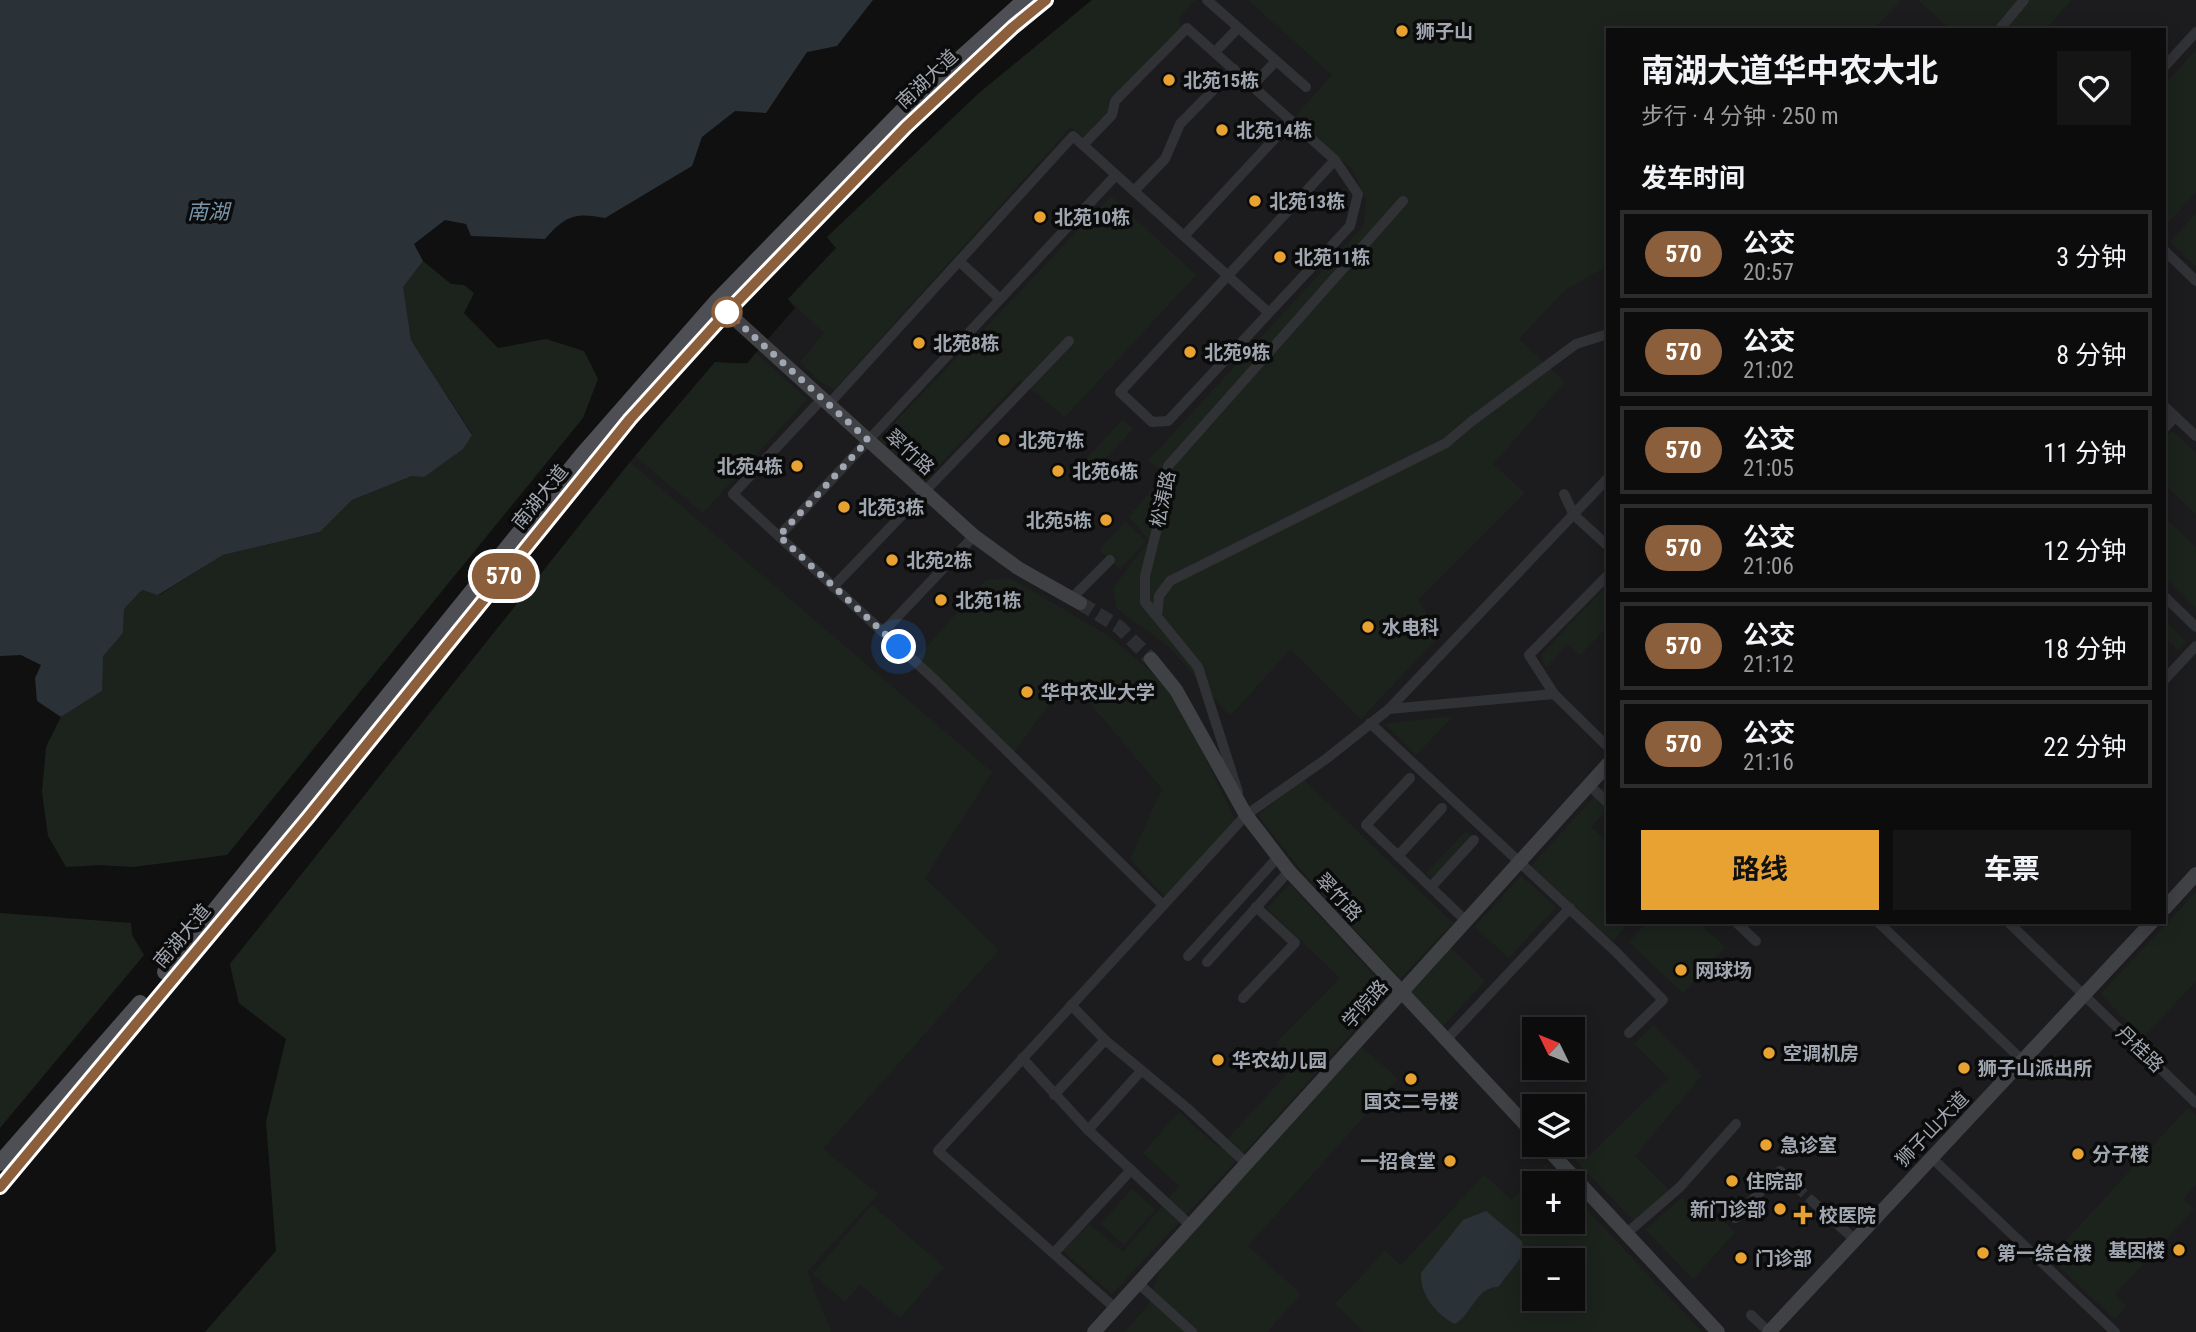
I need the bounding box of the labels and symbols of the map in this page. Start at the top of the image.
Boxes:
place label: 狮子山 [1416,20,1473,43]
marker: 狮子山 [1394,23,1410,39]
street label: 南湖大道 [891,45,963,113]
place label: 北苑15栋 [1183,69,1259,92]
marker: 北苑15栋 [1161,72,1177,88]
place label: 北苑14栋 [1236,119,1312,142]
marker: 北苑14栋 [1214,122,1230,138]
place label: 北苑13栋 [1269,190,1345,213]
marker: 北苑13栋 [1247,193,1263,209]
water label: 南湖 [187,200,232,224]
place label: 北苑10栋 [1054,206,1130,229]
marker: 北苑10栋 [1032,209,1048,225]
place label: 北苑11栋 [1294,246,1370,269]
marker: 北苑11栋 [1272,249,1288,265]
unlabelled marker [712,297,742,327]
place label: 北苑8栋 [933,332,1000,355]
marker: 北苑8栋 [911,335,927,351]
place label: 北苑9栋 [1204,341,1271,364]
marker: 北苑9栋 [1182,344,1198,360]
street label: 翠竹路 [881,424,939,480]
place label: 北苑7栋 [1018,429,1085,452]
marker: 北苑7栋 [996,432,1012,448]
place label: 北苑4栋 [716,455,783,478]
marker: 北苑4栋 [789,458,805,474]
street label: 南湖大道 [507,460,573,534]
place label: 北苑6栋 [1072,460,1139,483]
marker: 北苑6栋 [1050,463,1066,479]
street label: 松涛路 [1146,469,1180,529]
place label: 北苑3栋 [858,496,925,519]
marker: 北苑3栋 [836,499,852,515]
place label: 北苑5栋 [1025,509,1092,532]
marker: 北苑5栋 [1098,512,1114,528]
place label: 北苑2栋 [906,549,973,572]
marker: 北苑2栋 [884,552,900,568]
line badge: 570 [464,553,544,599]
place label: 北苑1栋 [955,589,1022,612]
marker: 北苑1栋 [933,592,949,608]
place label: 水电科 [1382,616,1439,639]
marker: 水电科 [1360,619,1376,635]
your location [881,629,916,664]
place label: 华中农业大学 [1041,681,1155,704]
marker: 华中农业大学 [1019,684,1035,700]
street label: 翠竹路 [1311,868,1367,926]
street label: 南湖大道 [149,899,215,973]
place label: 网球场 [1695,959,1752,982]
marker: 网球场 [1673,962,1689,978]
street label: 学院路 [1337,975,1393,1033]
north arrow [1522,1017,1586,1080]
street label: 丹桂路 [2112,1021,2168,1077]
place label: 空调机房 [1783,1042,1859,1065]
marker: 空调机房 [1761,1045,1777,1061]
place label: 华农幼儿园 [1232,1049,1327,1072]
marker: 华农幼儿园 [1210,1052,1226,1068]
place label: 狮子山派出所 [1978,1057,2092,1080]
marker: 狮子山派出所 [1956,1060,1972,1076]
marker: 国交二号楼 [1403,1071,1419,1087]
street label: 狮子山大道 [1891,1087,1973,1171]
place label: 国交二号楼 [1363,1090,1459,1113]
place label: 急诊室 [1780,1134,1837,1157]
marker: 急诊室 [1758,1137,1774,1153]
place label: 分子楼 [2092,1143,2149,1166]
marker: 分子楼 [2070,1146,2086,1162]
place label: 一招食堂 [1360,1150,1436,1173]
marker: 一招食堂 [1442,1153,1458,1169]
place label: 住院部 [1746,1170,1803,1193]
marker: 住院部 [1724,1173,1740,1189]
place label: 新门诊部 [1690,1198,1766,1221]
marker: 新门诊部 [1772,1201,1788,1217]
place label: 校医院 [1819,1204,1876,1227]
marker: 校医院 [1793,1205,1813,1225]
place label: 基因楼 [2108,1239,2165,1262]
place label: 第一综合楼 [1997,1242,2092,1265]
marker: 基因楼 [2171,1242,2187,1258]
marker: 第一综合楼 [1975,1245,1991,1261]
place label: 门诊部 [1755,1247,1812,1270]
marker: 门诊部 [1733,1250,1749,1266]

